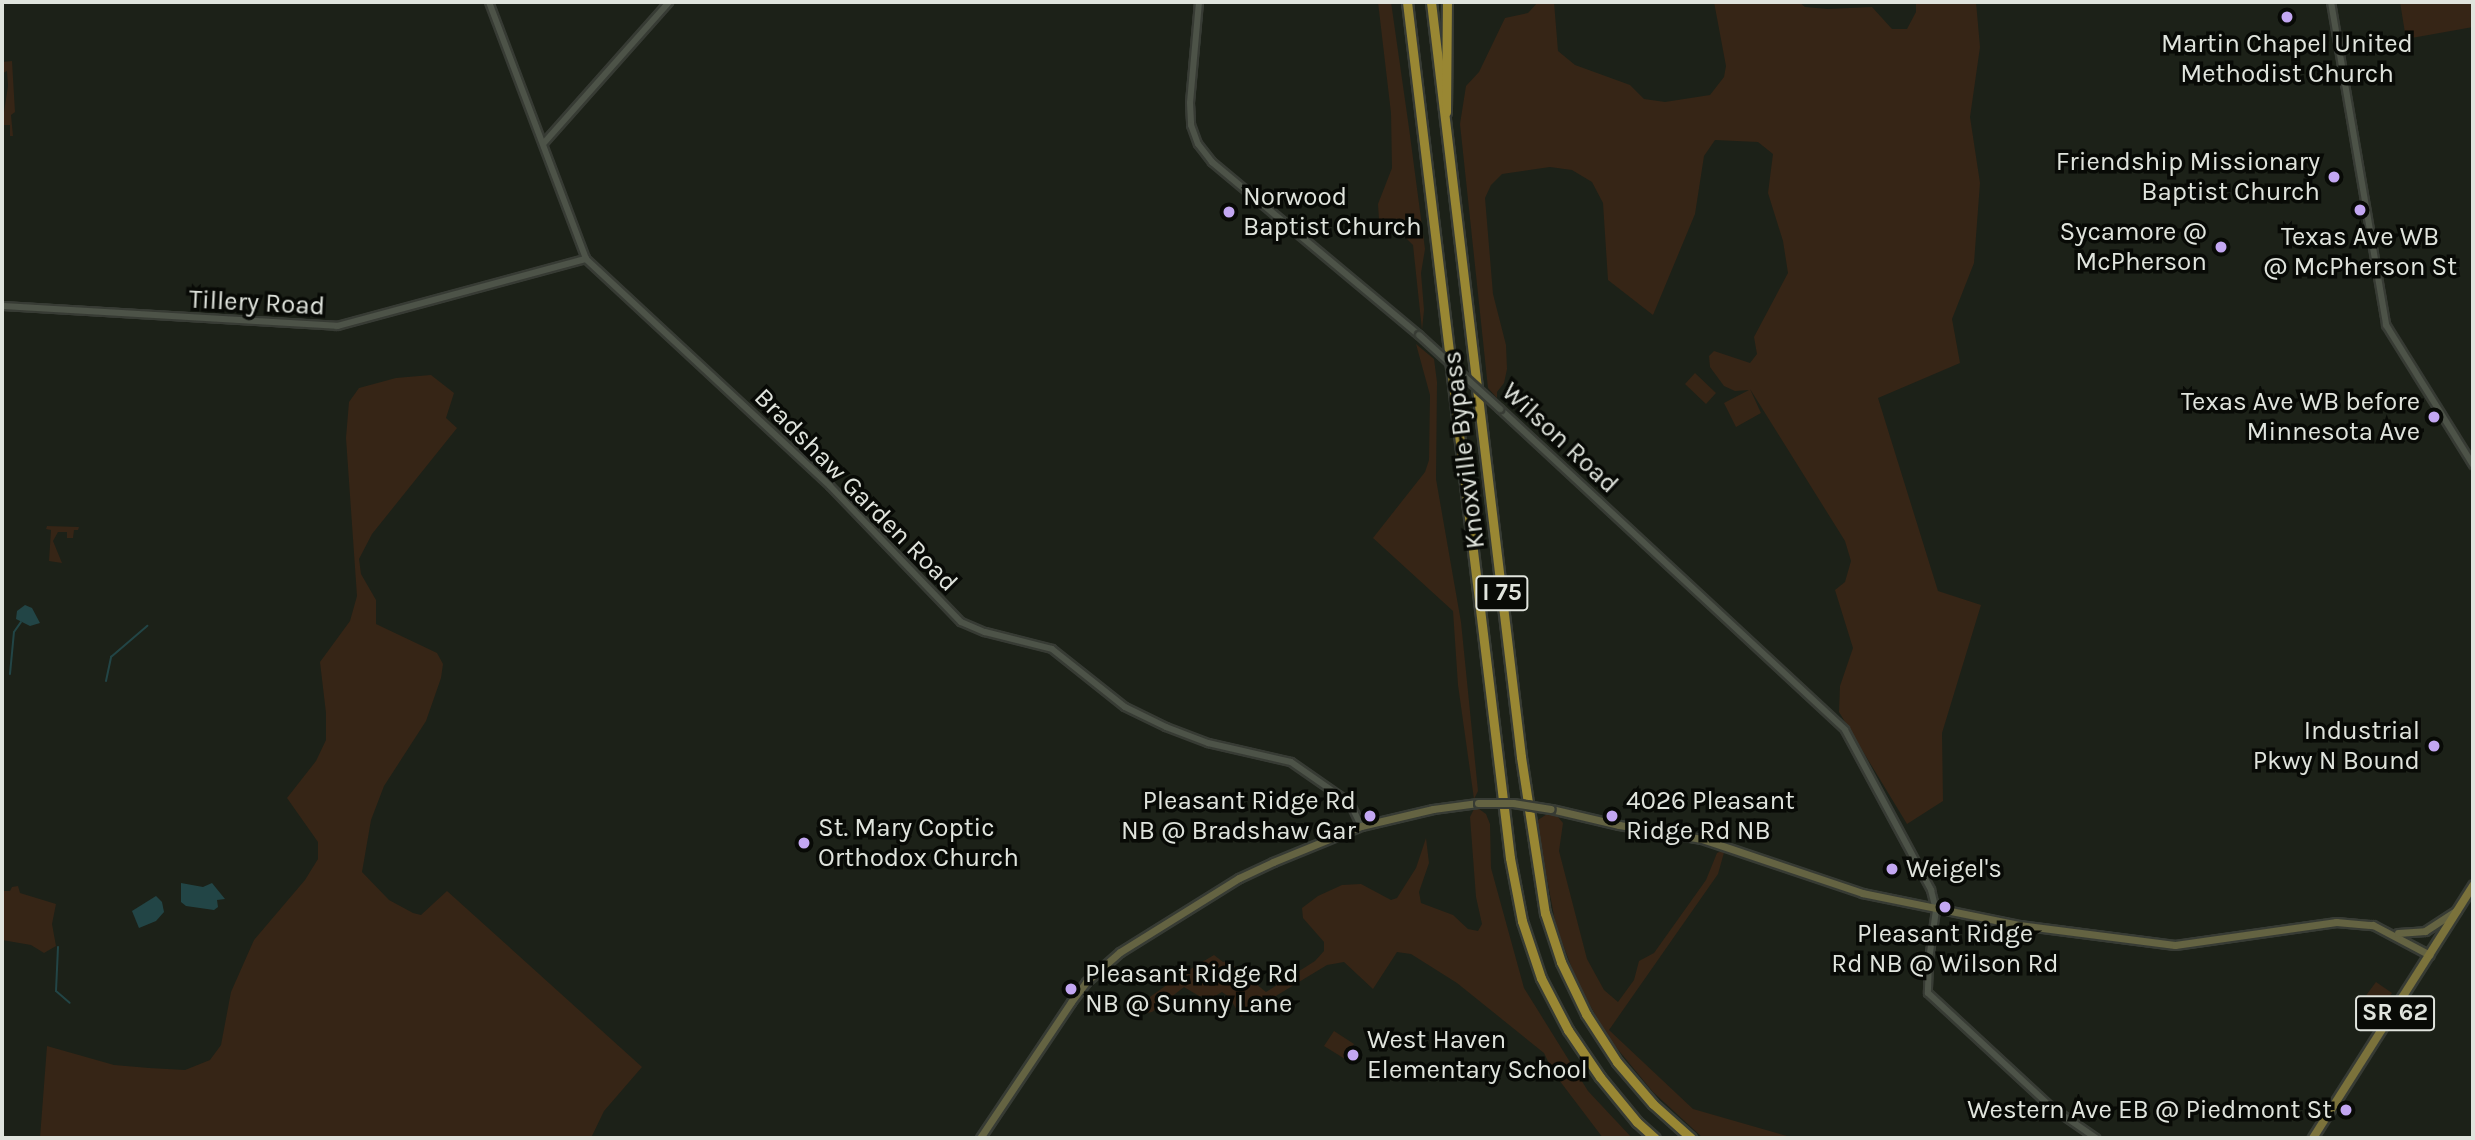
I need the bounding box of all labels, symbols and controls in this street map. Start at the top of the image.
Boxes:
marker: Martin Chapel United Methodist Church [2279,9,2295,25]
place label: Martin Chapel United Methodist Church [2161,28,2413,90]
place label: Friendship Missionary Baptist Church [2056,146,2320,208]
marker: Friendship Missionary Baptist Church [2326,169,2342,185]
place label: Norwood Baptist Church [1243,181,1422,242]
marker: Texas Ave WB @ McPherson St [2352,202,2368,218]
marker: Norwood Baptist Church [1221,204,1237,220]
place label: Sycamore @ McPherson [2060,216,2207,278]
place label: Texas Ave WB @ McPherson St [2263,221,2457,282]
marker: Sycamore @ McPherson [2213,239,2229,255]
street label: Tillery Road [188,284,326,322]
street label: Knoxville Bypass [1436,349,1492,551]
street label: Wilson Road [1495,376,1625,500]
street label: Bradshaw Garden Road [748,382,964,598]
place label: Texas Ave WB before Minnesota Ave [2181,386,2420,448]
marker: Texas Ave WB before Minnesota Ave [2426,409,2442,425]
road number: I 75 [1474,572,1530,614]
place label: Industrial Pkwy N Bound [2253,715,2420,776]
marker: Industrial Pkwy N Bound [2426,738,2442,754]
place label: Pleasant Ridge Rd NB @ Bradshaw Gar [1121,785,1356,846]
place label: 4026 Pleasant Ridge Rd NB [1626,785,1795,846]
marker: Pleasant Ridge Rd NB @ Bradshaw Gar [1362,808,1378,824]
marker: 4026 Pleasant Ridge Rd NB [1604,808,1620,824]
place label: St. Mary Coptic Orthodox Church [818,812,1019,874]
marker: St. Mary Coptic Orthodox Church [796,835,812,851]
place label: Weigel's [1906,853,2002,885]
marker: Weigel's [1884,861,1900,877]
marker: Pleasant Ridge Rd NB @ Wilson Rd [1937,899,1953,915]
place label: Pleasant Ridge Rd NB @ Wilson Rd [1831,918,2059,979]
place label: Pleasant Ridge Rd NB @ Sunny Lane [1085,958,1299,1020]
marker: Pleasant Ridge Rd NB @ Sunny Lane [1063,981,1079,997]
road number: SR 62 [2355,993,2435,1034]
place label: West Haven Elementary School [1367,1024,1588,1086]
marker: West Haven Elementary School [1345,1047,1361,1063]
place label: Western Ave EB @ Piedmont St [1967,1094,2332,1126]
marker: Western Ave EB @ Piedmont St [2338,1102,2354,1118]

